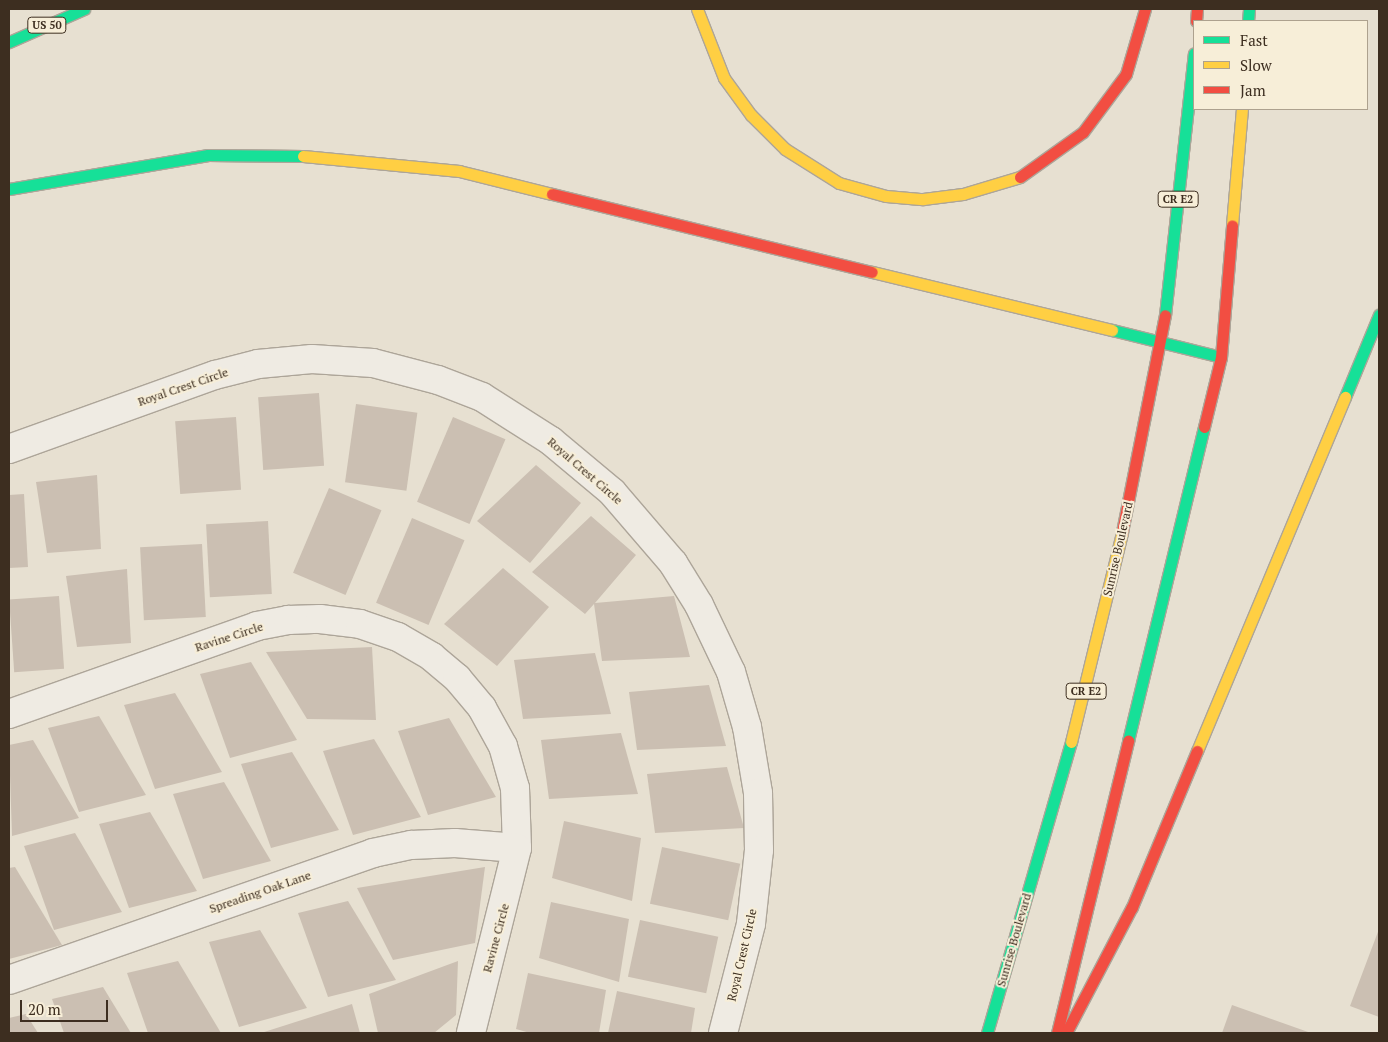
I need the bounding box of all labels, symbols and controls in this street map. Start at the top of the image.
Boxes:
road number: US 50 [27,16,67,34]
legend [1193,20,1368,110]
text: Fast [1240,30,1268,50]
text: Slow [1240,55,1272,75]
text: Jam [1240,80,1266,100]
road number: CR E2 [1157,190,1199,208]
street label: Royal Crest Circle [136,365,230,409]
street label: Royal Crest Circle [545,435,625,507]
street label: Sunrise Boulevard [1100,500,1136,598]
street label: Ravine Circle [193,619,265,655]
road number: CR E2 [1065,682,1107,699]
street label: Spreading Oak Lane [207,868,313,916]
street label: Sunrise Boulevard [994,892,1034,988]
street label: Ravine Circle [480,902,512,974]
street label: Royal Crest Circle [724,907,760,1003]
scale bar [22,990,110,1022]
text: 20 m [28,999,61,1019]

